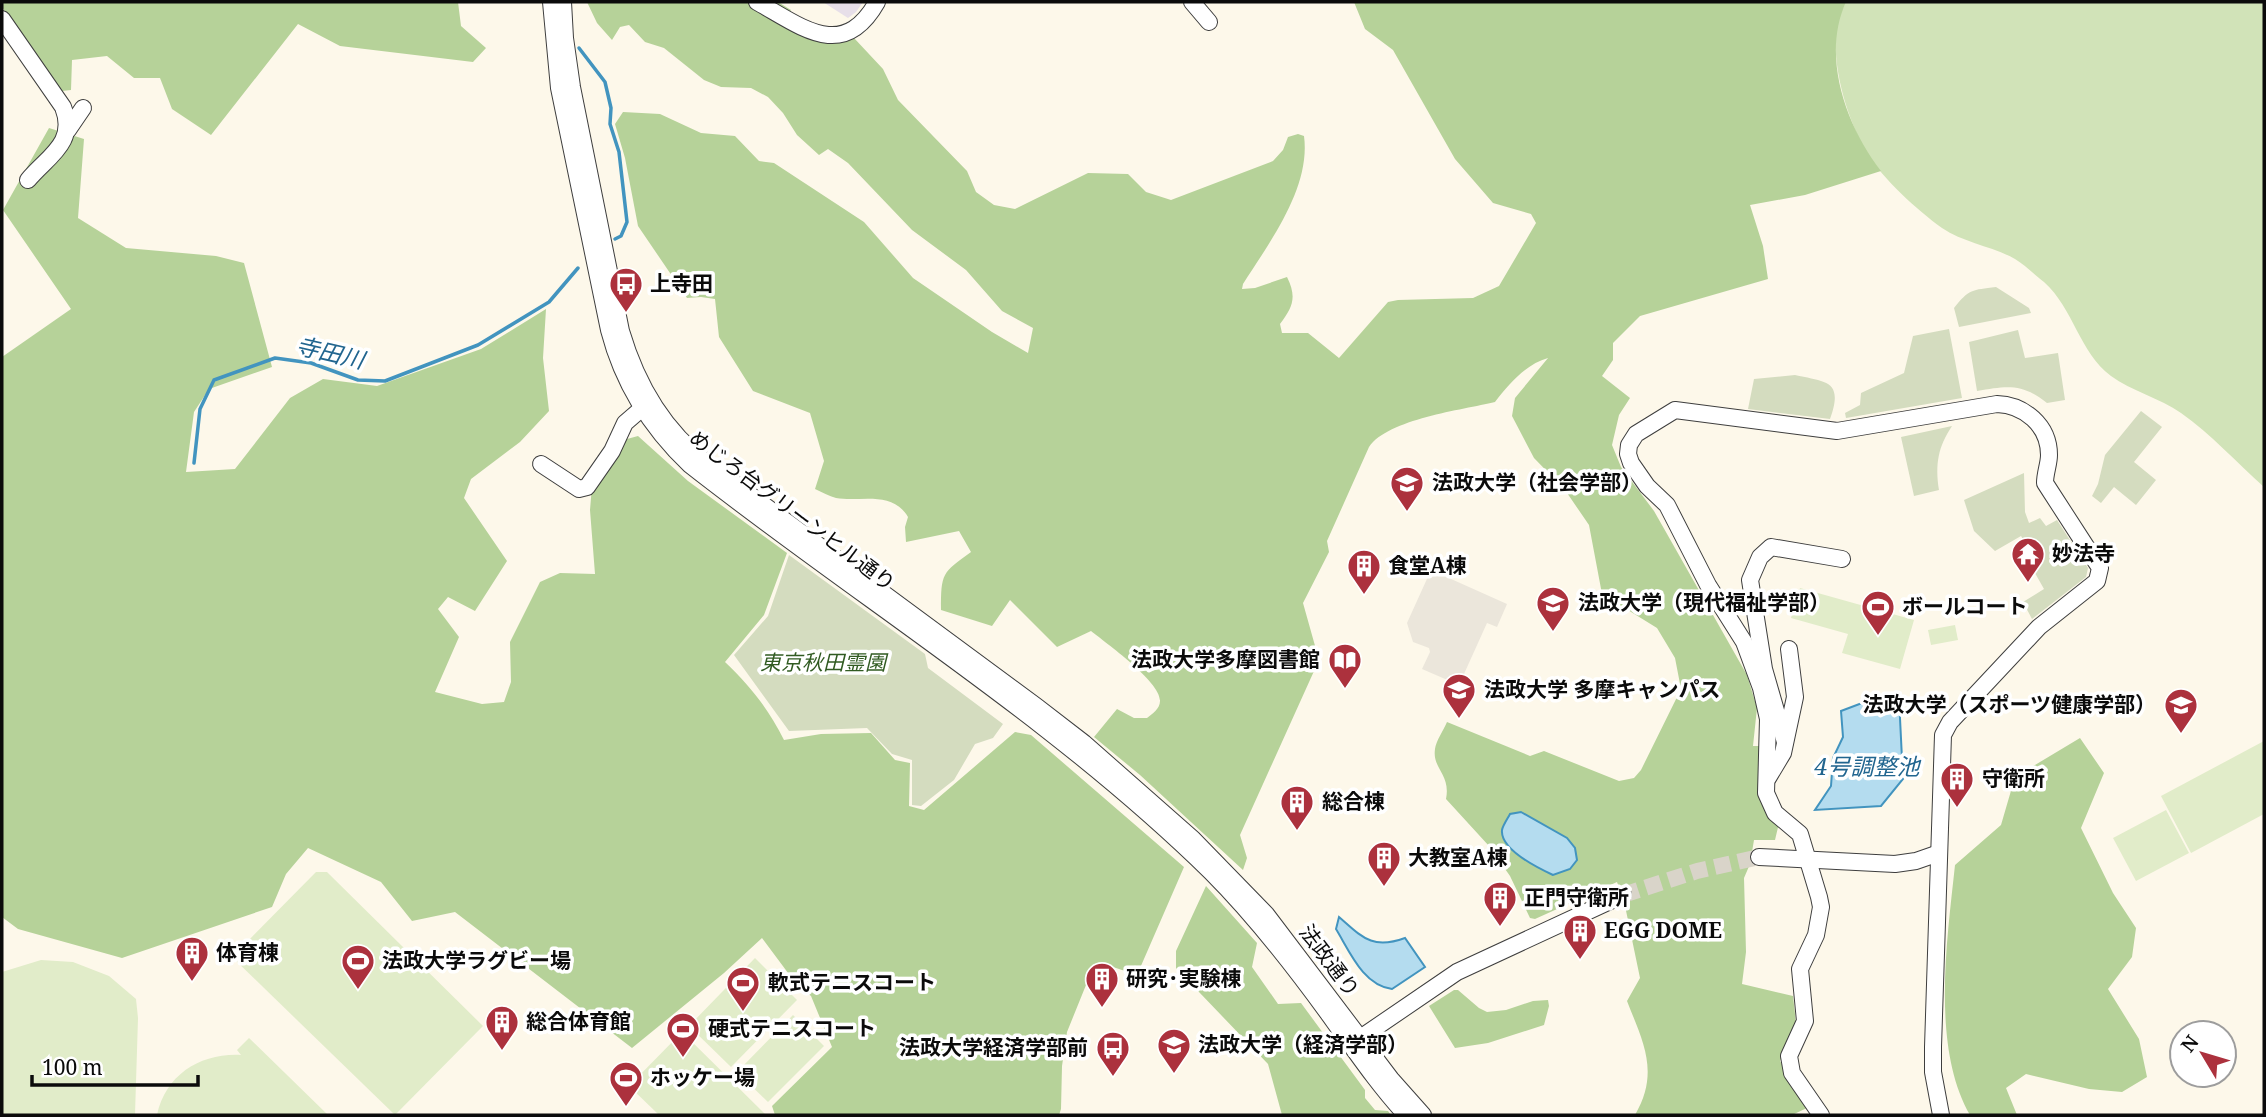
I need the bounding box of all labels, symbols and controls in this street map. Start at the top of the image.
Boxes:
bus stop icon: 上寺田 [607,265,645,314]
place label: 上寺田 [650,269,713,297]
water label: 寺田川 [293,329,370,376]
street label: めじろ台グリーンヒル通り [684,424,901,597]
school or university icon: 法政大学（社会学部） [1388,464,1426,513]
place label: 法政大学（社会学部） [1432,468,1642,496]
temple icon: 妙法寺 [2009,535,2047,584]
place label: 妙法寺 [2052,539,2115,567]
building icon: 食堂A棟 [1345,547,1383,596]
place label: 食堂A棟 [1388,551,1467,579]
school or university icon: 法政大学（現代福祉学部） [1534,584,1572,633]
place label: 法政大学（現代福祉学部） [1578,588,1830,616]
sports icon: ボールコート [1859,588,1897,637]
place label: ボールコート [1902,592,2028,620]
library icon: 法政大学多摩図書館 [1326,641,1364,690]
place label: 法政大学多摩図書館 [1131,645,1320,673]
park label: 東京秋田霊園 [760,648,889,676]
school or university icon: 法政大学 多摩キャンパス [1440,671,1478,720]
place label: 法政大学 多摩キャンパス [1484,675,1720,703]
school or university icon: 法政大学（スポーツ健康学部） [2162,686,2200,735]
place label: 法政大学（スポーツ健康学部） [1862,690,2156,718]
water label: 4号調整池 [1814,750,1921,782]
building icon: 守衛所 [1938,760,1976,809]
place label: 守衛所 [1982,764,2045,792]
building icon: 総合棟 [1278,783,1316,832]
place label: 総合棟 [1322,787,1385,815]
building icon: 大教室A棟 [1365,839,1403,888]
place label: 大教室A棟 [1408,843,1508,871]
building icon: 正門守衛所 [1481,879,1519,928]
place label: 正門守衛所 [1524,883,1629,911]
building icon: EGG DOME [1561,912,1599,961]
place label: EGG DOME [1604,916,1722,944]
street label: 法政通り [1293,918,1366,1002]
building icon: 体育棟 [173,934,211,983]
place label: 体育棟 [216,938,279,966]
sports icon: 法政大学ラグビー場 [339,942,377,991]
place label: 法政大学ラグビー場 [382,946,571,974]
building icon: 研究･実験棟 [1083,960,1121,1009]
sports icon: 軟式テニスコート [724,964,762,1013]
place label: 研究･実験棟 [1126,964,1242,992]
place label: 軟式テニスコート [768,968,936,996]
building icon: 総合体育館 [483,1003,521,1052]
place label: 総合体育館 [526,1007,631,1035]
sports icon: 硬式テニスコート [664,1010,702,1059]
place label: 硬式テニスコート [708,1014,876,1042]
north arrow [2168,1019,2238,1089]
school or university icon: 法政大学（経済学部） [1155,1026,1193,1075]
bus stop icon: 法政大学経済学部前 [1094,1029,1132,1078]
place label: 法政大学（経済学部） [1198,1030,1408,1058]
text: N [2175,1030,2204,1057]
place label: 法政大学経済学部前 [899,1033,1088,1061]
scale bar [32,1044,198,1088]
text: 100 m [42,1053,103,1081]
sports icon: ホッケー場 [607,1059,645,1108]
place label: ホッケー場 [650,1063,755,1091]

